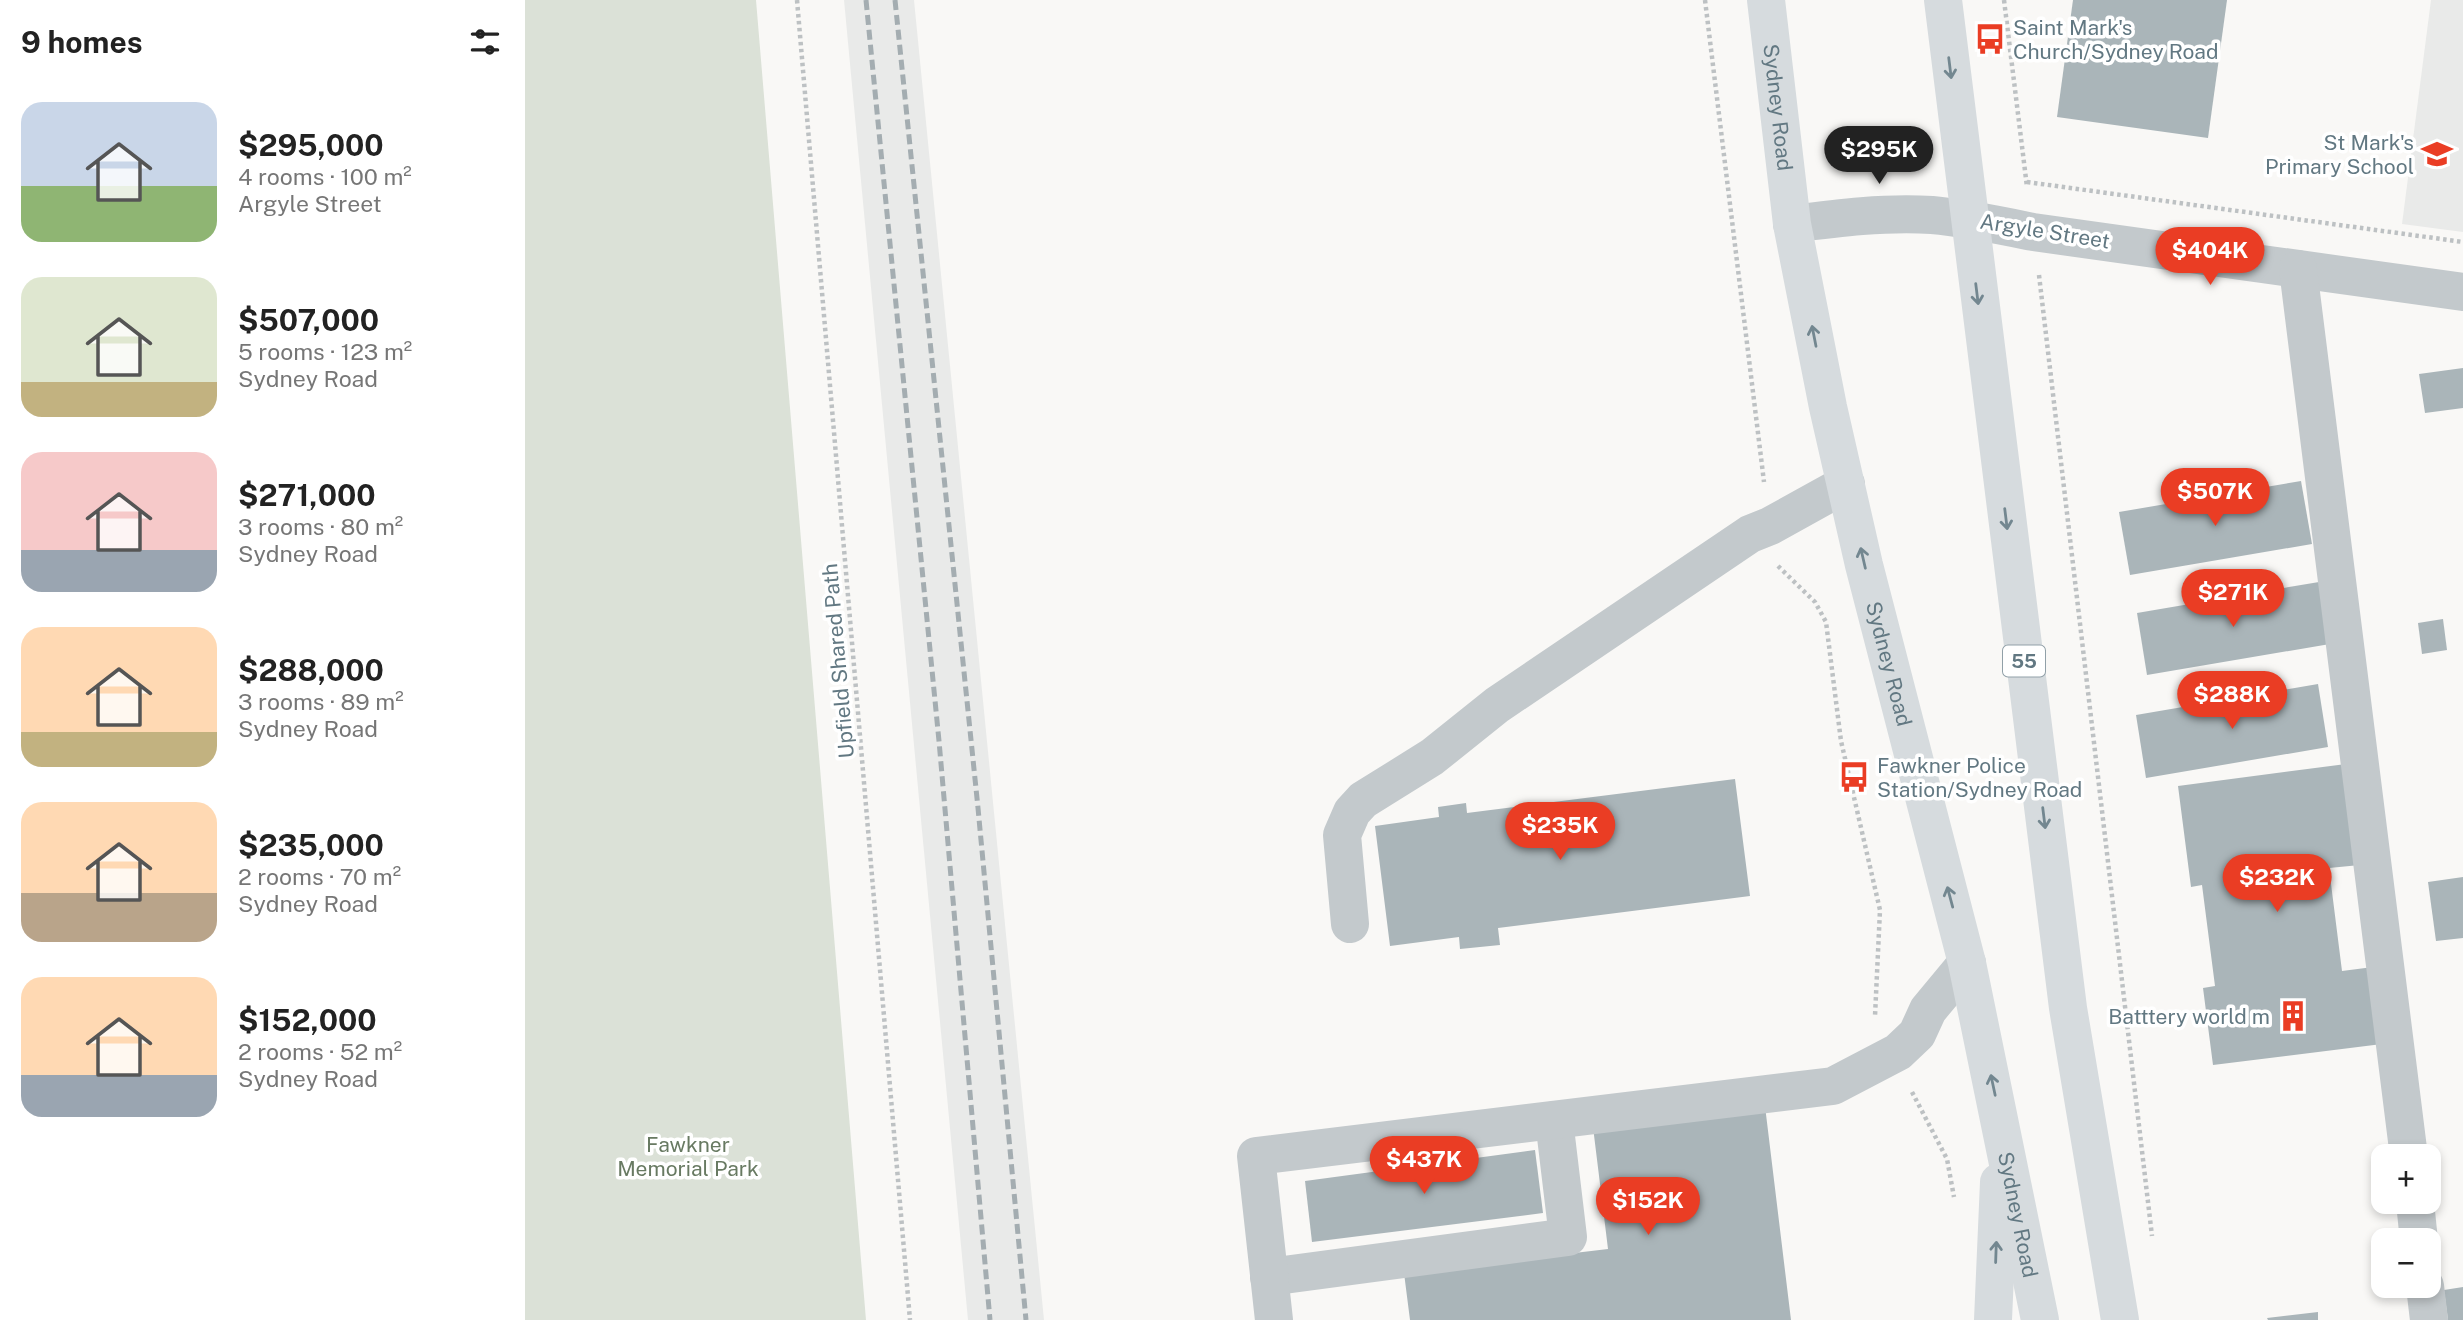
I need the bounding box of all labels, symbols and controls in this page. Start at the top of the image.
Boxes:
place label: Saint Mark's Church/Sydney Road [2013,15,2218,64]
bus stop icon: Saint Mark's Church/Sydney Road [1973,22,2007,56]
icon: filters [466,23,504,61]
text: 9 homes [21,24,143,60]
street label: Sydney Road [1759,42,1798,172]
one-way arrow [1944,56,1957,79]
text: $295,000 [238,127,384,163]
pin: $295K [1830,127,1928,186]
icon: home [77,130,161,214]
place label: St Mark's Primary School [2265,130,2414,179]
text: $295K [1840,135,1918,162]
school or university icon: St Mark's Primary School [2420,137,2454,171]
text: 4 rooms · 100 m² [238,163,412,190]
text: Argyle Street [238,190,382,217]
street label: Argyle Street [1978,208,2112,254]
pin: $404K [2161,228,2259,287]
text: $404K [2171,236,2249,263]
one-way arrow [1971,282,1984,305]
text: $507,000 [238,302,379,338]
icon: home [77,305,161,389]
one-way arrow [1807,325,1821,348]
text: 5 rooms · 123 m² [238,338,412,365]
text: Sydney Road [238,365,378,392]
pin: $507K [2166,468,2264,528]
text: $271,000 [238,477,376,513]
text: $507K [2177,477,2253,504]
icon: home [77,480,161,564]
one-way arrow [1999,508,2012,530]
text: 3 rooms · 80 m² [238,513,403,540]
text: Sydney Road [238,540,378,567]
one-way arrow [1855,547,1869,570]
street label: Upfield Shared Path [817,563,859,759]
pin: $271K [2184,570,2282,629]
text: $271K [2197,578,2269,605]
street label: Sydney Road [1861,599,1918,729]
road number: 55 [2003,646,2045,676]
text: $288,000 [238,652,384,688]
icon: home [77,655,161,739]
pin: $288K [2183,672,2281,731]
text: $288K [2193,680,2271,707]
text: 3 rooms · 89 m² [238,688,404,715]
text: Sydney Road [238,715,378,742]
place label: Fawkner Police Station/Sydney Road [1877,753,2082,802]
bus stop icon: Fawkner Police Station/Sydney Road [1837,760,1871,794]
pin: $235K [1511,802,1609,862]
one-way arrow [2037,806,2050,829]
text: $235K [1521,811,1599,838]
text: $235,000 [238,827,384,863]
icon: home [77,830,161,914]
pin: $232K [2228,855,2326,914]
text: 2 rooms · 70 m² [238,863,401,890]
text: $232K [2239,863,2315,890]
one-way arrow [1943,886,1956,909]
text: Sydney Road [238,890,378,917]
building icon: Batttery world m [2276,999,2310,1033]
text: $152,000 [238,1002,377,1038]
place label: Batttery world m [2108,1004,2270,1029]
icon: home [77,1005,161,1089]
text: 2 rooms · 52 m² [238,1038,402,1065]
text: Sydney Road [238,1065,378,1092]
one-way arrow [1986,1074,2000,1097]
park label: Fawkner Memorial Park [617,1132,759,1181]
pin: $437K [1375,1136,1473,1196]
map controls [2371,1144,2441,1298]
button: + [2371,1144,2441,1214]
text: $437K [1386,1145,1462,1172]
street label: Sydney Road [1993,1149,2044,1280]
pin: $152K [1599,1178,1697,1237]
text: $152K [1612,1186,1684,1213]
button: − [2371,1228,2441,1298]
one-way arrow [1989,1241,2002,1264]

